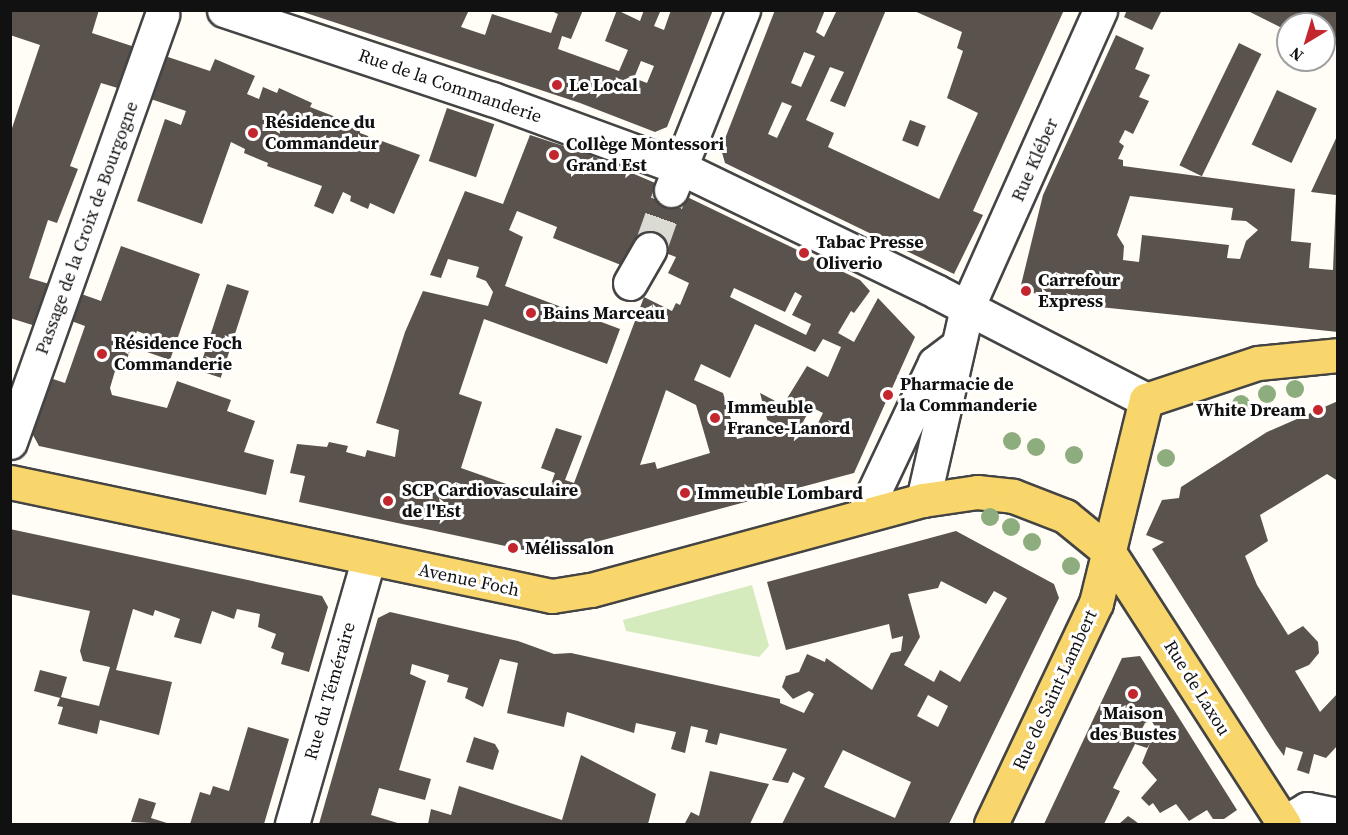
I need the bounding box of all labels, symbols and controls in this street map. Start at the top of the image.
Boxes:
north arrow [1276,12,1336,72]
text: N [1285,42,1308,67]
street label: Rue de la Commanderie [355,44,545,128]
place label: Le Local [569,74,638,96]
marker: Le Local [550,78,564,92]
street label: Passage de la Croix de Bourgogne [31,99,143,357]
place label: Résidence du Commandeur [265,112,379,154]
street label: Rue Kléber [1007,115,1063,205]
marker: Résidence du Commandeur [246,126,260,140]
place label: Collège Montessori Grand Est [566,134,724,176]
marker: Collège Montessori Grand Est [547,148,561,162]
place label: Tabac Presse Oliverio [816,232,924,274]
marker: Tabac Presse Oliverio [797,246,811,260]
place label: Carrefour Express [1038,270,1120,312]
marker: Carrefour Express [1019,284,1033,298]
place label: Bains Marceau [543,302,665,324]
marker: Bains Marceau [524,306,538,320]
place label: Résidence Foch Commanderie [114,333,242,376]
marker: Résidence Foch Commanderie [95,347,109,361]
place label: Pharmacie de la Commanderie [900,374,1037,416]
marker: Pharmacie de la Commanderie [881,388,895,402]
place label: Immeuble France-Lanord [727,397,850,440]
place label: White Dream [1196,399,1306,421]
marker: White Dream [1311,403,1325,417]
marker: Immeuble France-Lanord [708,411,722,425]
place label: SCP Cardiovasculaire de l'Est [402,480,578,522]
place label: Immeuble Lombard [697,482,863,504]
marker: Immeuble Lombard [678,486,692,500]
marker: SCP Cardiovasculaire de l'Est [379,492,397,510]
place label: Mélissalon [525,537,614,559]
marker: Mélissalon [506,541,520,555]
street label: Avenue Foch [417,559,521,601]
street label: Rue de Saint-Lambert [1008,606,1102,774]
street label: Rue du Téméraire [300,619,360,763]
street label: Rue de Laxou [1159,636,1235,740]
marker: Maison des Bustes [1126,687,1140,701]
place label: Maison des Bustes [1090,703,1176,746]

